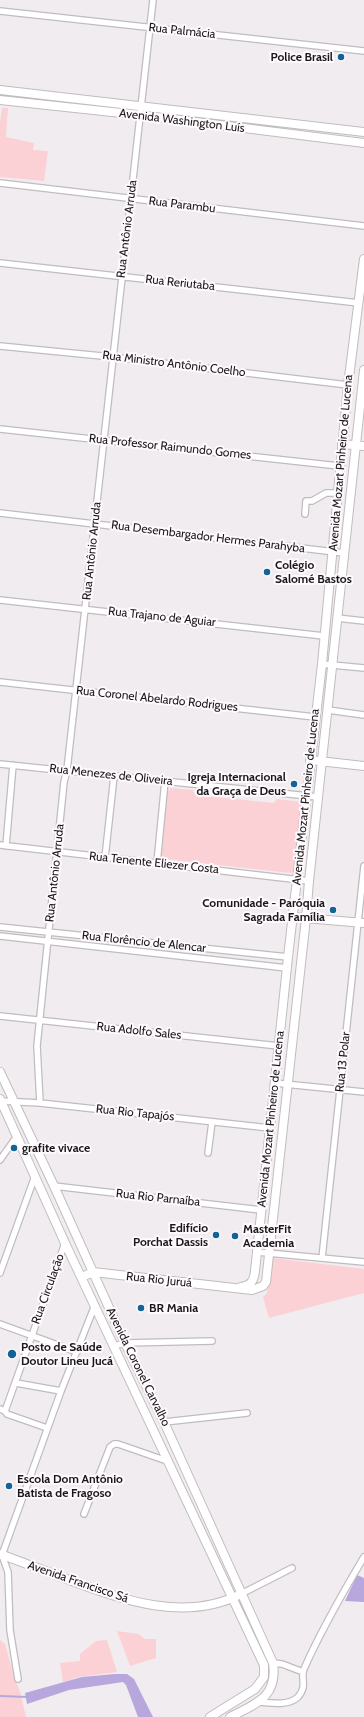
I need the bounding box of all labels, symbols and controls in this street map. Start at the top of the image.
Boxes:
street label: Rua Palmácia [148,20,216,42]
place label: Police Brasil [270,50,333,64]
marker: Police Brasil [336,52,346,62]
street label: Avenida Washington Luís [118,106,246,136]
street label: Rua Antônio Arruda [114,179,140,279]
street label: Rua Parambu [148,194,216,216]
street label: Rua Reriutaba [145,272,215,294]
street label: Rua Ministro Antônio Coelho [102,348,246,380]
street label: Avenida Mozart Pinheiro de Lucena [326,374,356,552]
street label: Rua Professor Raimundo Gomes [88,431,252,463]
street label: Rua Antônio Arruda [80,501,104,601]
street label: Rua Desembargador Hermes Parahyba [110,518,306,556]
place label: Colégio Salomé Bastos [275,558,352,586]
marker: Colégio Salomé Bastos [262,567,272,577]
street label: Rua Trajano de Aguiar [107,604,217,630]
street label: Rua Coronel Abelardo Rodrigues [75,683,239,715]
street label: Avenida Mozart Pinheiro de Lucena [290,708,322,886]
street label: Rua Menezes de Oliveira [49,761,173,789]
place label: Igreja Internacional da Graça de Deus [188,770,286,798]
marker: Igreja Internacional da Graça de Deus [289,779,299,789]
street label: Rua Antônio Arruda [43,823,67,923]
street label: Rua Tenente Eliezer Costa [88,849,220,877]
place label: Comunidade - Paróquia Sagrada Família [202,896,325,924]
marker: Comunidade - Paróquia Sagrada Família [328,905,338,915]
street label: Rua Florêncio de Alencar [81,928,207,956]
street label: Rua Adolfo Sales [96,1019,182,1043]
street label: Avenida Mozart Pinheiro de Lucena [255,1030,287,1208]
street label: Rua 13 Polar [333,1031,353,1093]
street label: Rua Rio Tapajós [95,1102,175,1124]
place label: grafite vivace [22,1141,90,1155]
marker: grafite vivace [9,1143,19,1153]
street label: Rua Rio Parnaíba [115,1186,201,1210]
place label: Edifício Porchat Dassis [133,1221,208,1249]
place label: MasterFit Academia [243,1222,294,1250]
marker: Edifício Porchat Dassis [211,1230,221,1240]
marker: MasterFit Academia [230,1231,240,1241]
street label: Rua Circulação [29,1252,67,1326]
street label: Rua Rio Juruá [125,1269,193,1291]
place label: BR Mania [149,1301,198,1315]
marker: BR Mania [136,1303,146,1313]
street label: Avenida Coronel Carvalho [103,1305,173,1429]
place label: Posto de Saúde Doutor Lineu Jucá [21,1340,113,1368]
marker: Posto de Saúde Doutor Lineu Jucá [6,1348,18,1360]
place label: Escola Dom Antônio Batista de Fragoso [17,1472,123,1500]
marker: Escola Dom Antônio Batista de Fragoso [4,1481,14,1491]
street label: Avenida Francisco Sá [26,1558,130,1606]

